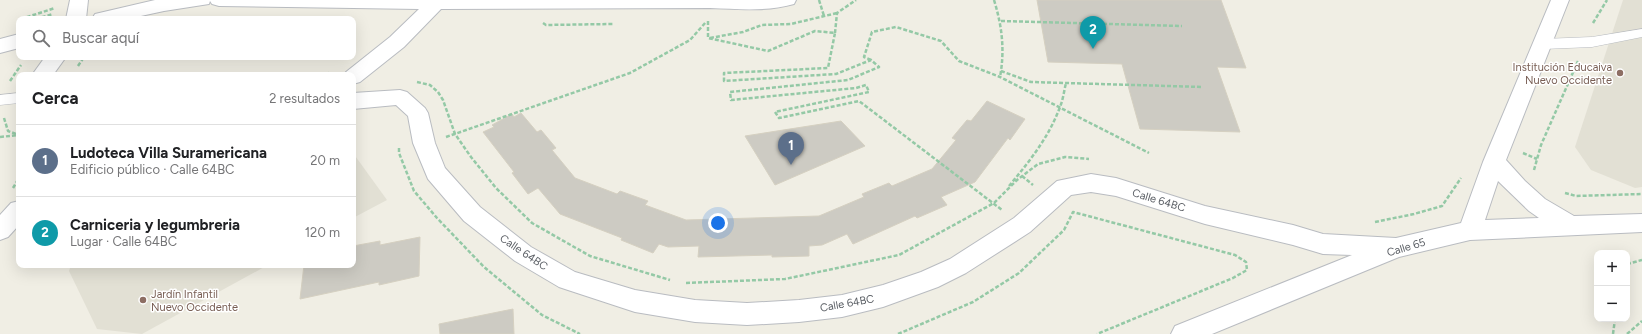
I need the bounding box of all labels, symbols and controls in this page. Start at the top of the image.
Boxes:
search box [16,16,356,60]
pin: 2 [1080,16,1106,49]
icon: search [30,27,52,49]
text: Buscar aquí [62,29,139,47]
place label: Institución Educaiva Nuevo Occidente [1513,61,1612,87]
marker: Institución Educaiva Nuevo Occidente [1615,68,1625,78]
text: Cerca [32,88,79,108]
text: 2 resultados [269,91,340,106]
pin: 1 [778,132,804,165]
text: Ludoteca Villa Suramericana [70,144,267,162]
text: 1 [42,153,48,168]
text: 20 m [310,153,340,168]
text: Edificio público · Calle 64BC [70,162,234,177]
street label: Calle 64BC [1131,186,1187,215]
your location [708,213,728,233]
text: Carniceria y legumbreria [70,216,240,234]
text: 2 [41,225,49,240]
text: 120 m [305,225,340,240]
street label: Calle 64BC [497,232,550,273]
text: Lugar · Calle 64BC [70,234,177,249]
street label: Calle 65 [1385,235,1427,259]
map controls [1594,250,1630,322]
button: + [1594,250,1630,286]
button: − [1594,286,1630,322]
place label: Jardín Infantil Nuevo Occidente [151,288,238,314]
street label: Calle 64BC [819,292,875,315]
marker: Jardín Infantil Nuevo Occidente [138,295,148,305]

